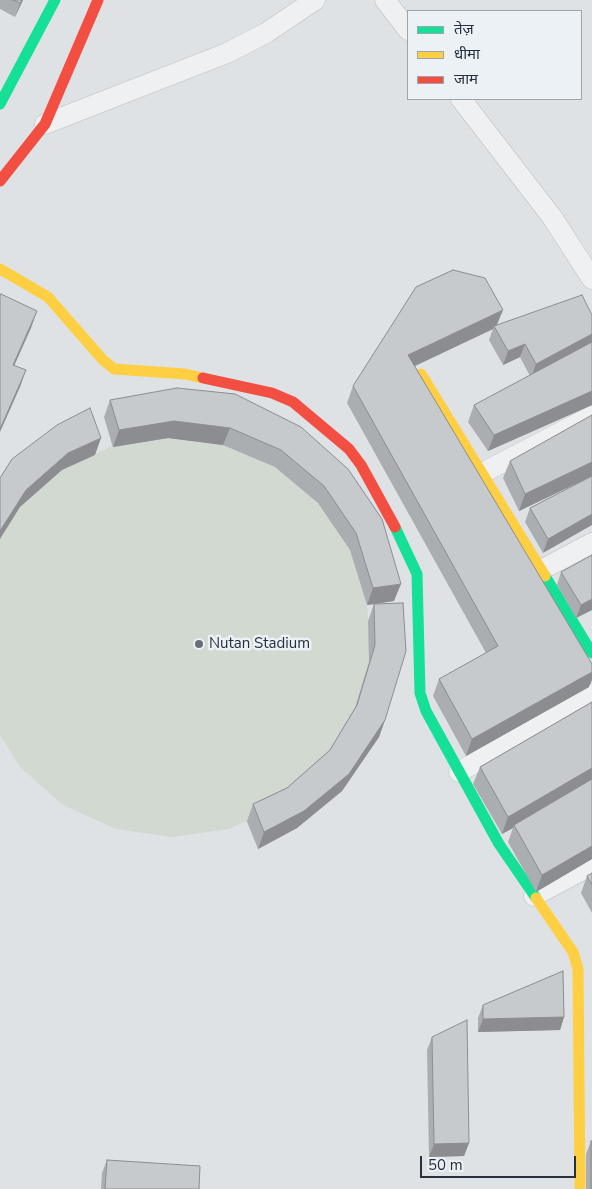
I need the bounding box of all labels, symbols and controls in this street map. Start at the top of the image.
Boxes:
legend [407,10,582,100]
text: तेज़ [454,19,474,39]
text: धीमा [454,44,480,64]
text: जाम [454,69,478,89]
place label: Nutan Stadium [209,635,310,653]
marker: Nutan Stadium [193,638,205,650]
scale bar [422,1146,578,1178]
text: 50 m [428,1155,463,1175]

